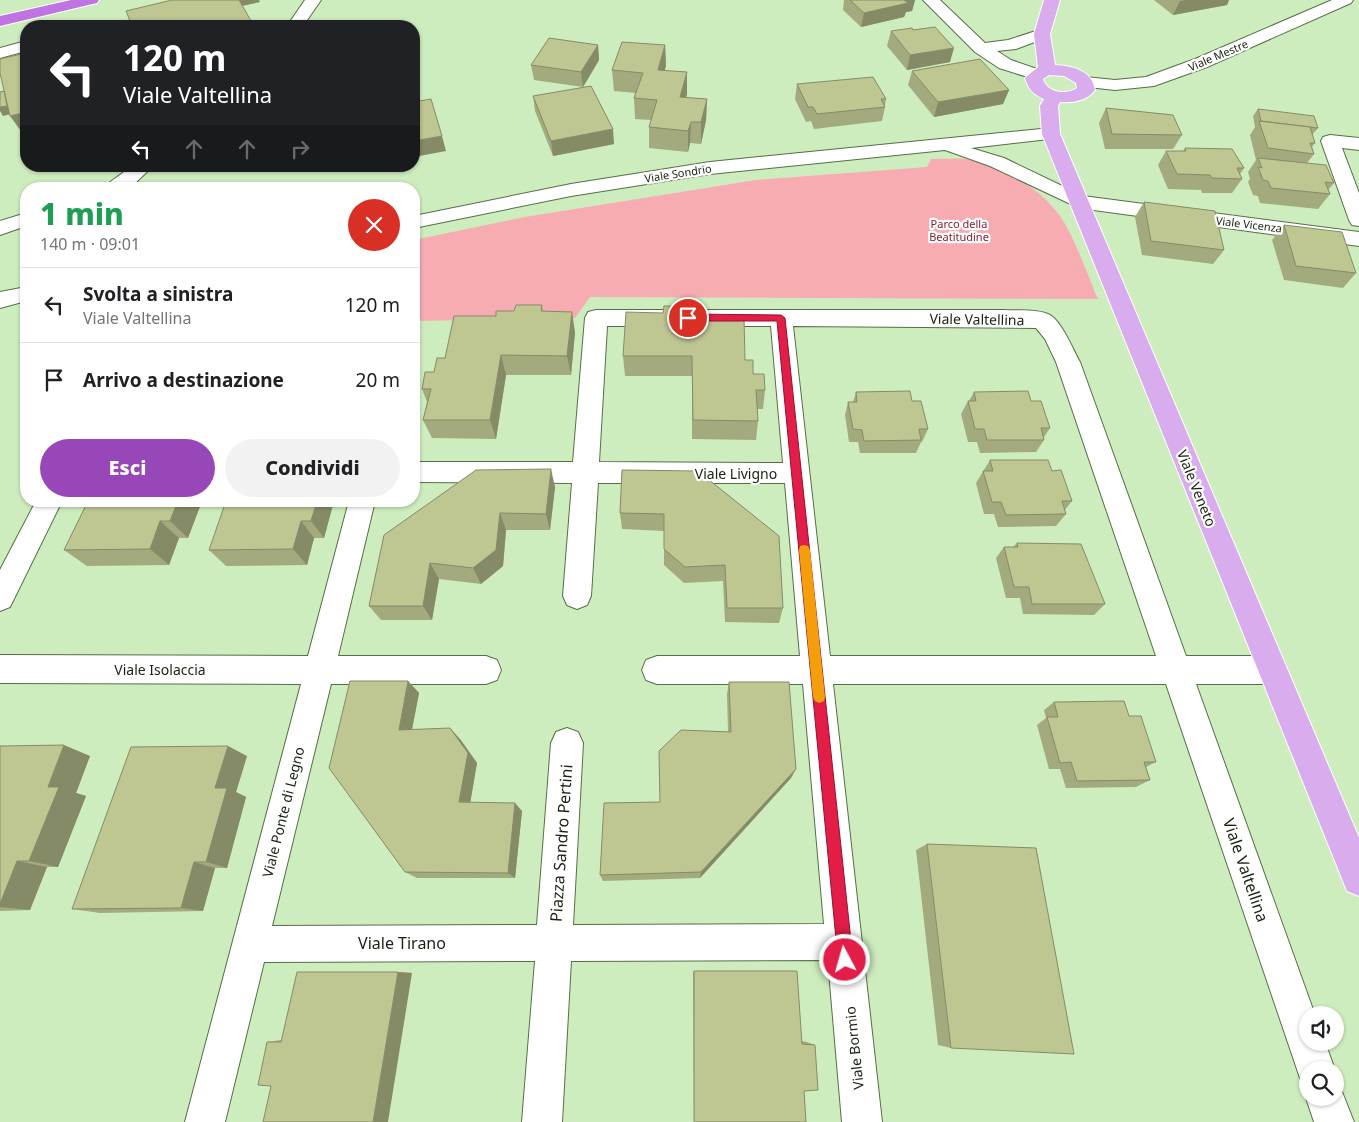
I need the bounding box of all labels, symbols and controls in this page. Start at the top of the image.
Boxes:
text: 120 m [123,34,226,81]
street label: Viale Mestre [1186,36,1250,74]
icon: left [40,40,105,105]
text: Viale Valtellina [123,79,272,109]
icon: left [127,135,155,163]
icon: ahead [180,135,208,163]
icon: ahead [233,135,261,163]
icon: right [286,135,314,163]
street label: Viale Sondrio [643,160,713,186]
text: 1 min [40,193,124,234]
button: close [348,199,400,251]
street label: Viale Vicenza [1215,212,1283,236]
park label: Parco della Beatitudine [929,216,989,244]
text: 140 m · 09:01 [40,233,140,255]
text: Svolta a sinistra [83,281,233,307]
icon: left [40,291,68,319]
text: 120 m [345,292,400,318]
pin [667,297,709,339]
icon: arrive [674,304,702,332]
text: Viale Valtellina [83,307,191,329]
street label: Viale Valtellina [929,309,1025,329]
icon: arrive [40,366,68,394]
text: Arrivo a destinazione [83,367,284,393]
text: 20 m [356,367,400,393]
button: Esci [40,439,215,497]
button: Condividi [225,439,400,497]
street label: Viale Veneto [1173,447,1221,529]
street label: Viale Livigno [695,464,777,483]
street label: Viale Isolaccia [114,660,206,679]
street label: Viale Ponte di Legno [258,745,308,879]
street label: Piazza Sandro Pertini [545,764,577,922]
street label: Viale Valtellina [1218,815,1274,925]
street label: Viale Tirano [358,932,446,954]
position arrow [818,933,870,985]
street label: Viale Bormio [840,1005,868,1091]
map controls [1299,1006,1344,1106]
button: sound [1299,1006,1344,1051]
button: search [1299,1061,1344,1106]

